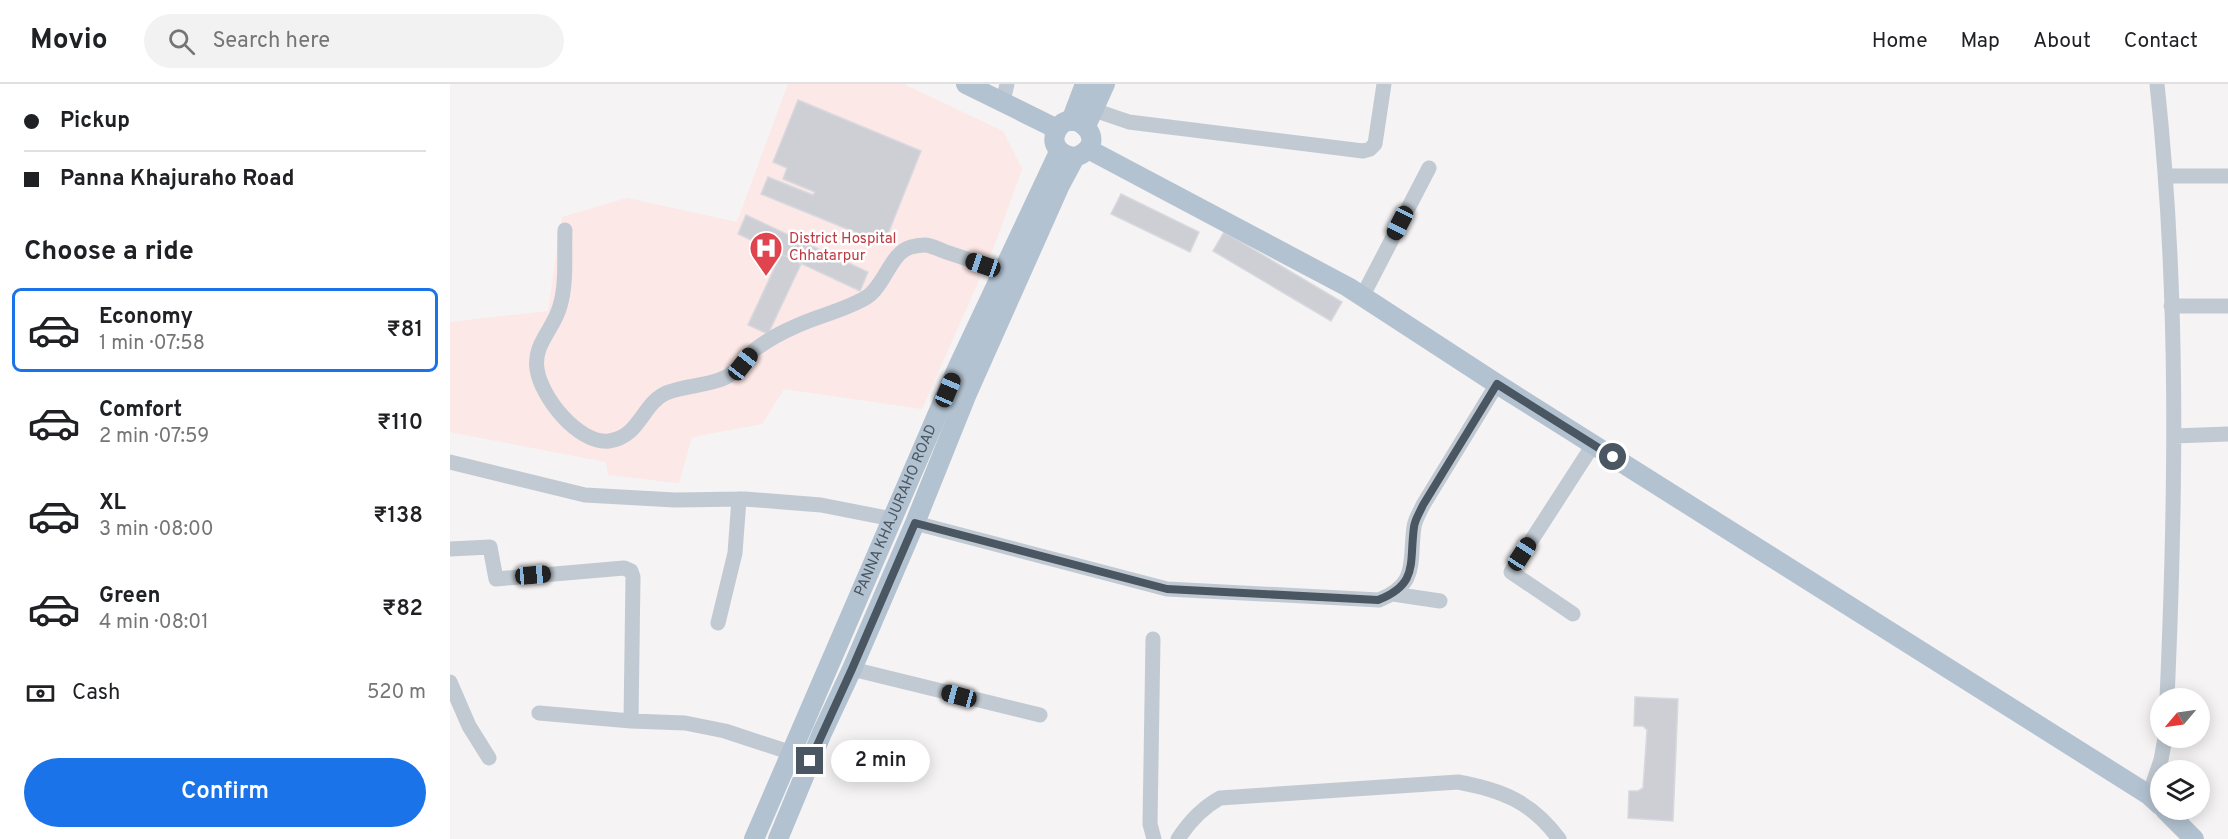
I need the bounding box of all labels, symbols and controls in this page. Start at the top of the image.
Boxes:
search box [144,14,564,68]
text: Movio [30,23,108,59]
icon: search [165,25,198,58]
text: Search here [213,28,330,55]
text: Home [1872,28,1928,55]
text: Map [1961,28,2000,55]
text: About [2033,28,2091,55]
text: Contact [2124,28,2198,55]
text: Pickup [60,108,130,135]
text: Panna Khajuraho Road [60,166,294,193]
car [1384,203,1416,243]
hospital icon: District Hospital Chhatarpur [748,230,784,277]
place label: District Hospital Chhatarpur [789,230,897,266]
text: Choose a ride [24,235,194,269]
car [963,251,1003,279]
icon: car [27,303,81,357]
text: Economy [99,304,193,331]
text: ₹81 [386,317,423,344]
text: 1 min · 07:58 [99,331,205,357]
car [725,344,761,384]
car [933,370,963,410]
icon: car [27,396,81,450]
text: Comfort [99,397,182,424]
text: ₹110 [377,410,423,437]
street label: PANNA KHAJURAHO ROAD [850,421,941,599]
text: 2 min · 07:59 [99,424,209,450]
route start [1599,443,1626,470]
icon: car [27,489,81,543]
text: XL [99,490,126,517]
text: ₹138 [373,503,423,530]
text: 3 min · 08:00 [99,517,214,543]
car [1505,534,1539,574]
car [514,564,552,586]
icon: car [27,582,81,636]
text: Green [99,583,161,610]
text: ₹82 [382,596,423,623]
text: 4 min · 08:01 [99,610,209,636]
icon: cash [24,677,57,710]
text: Cash [72,680,121,707]
text: 520 m [367,680,426,706]
car [939,683,979,709]
north arrow [2150,688,2210,748]
map controls [2150,688,2210,820]
callout: 2 min [831,740,930,782]
route end [796,747,823,774]
text: 2 min [855,748,906,774]
button: Confirm [24,758,426,827]
button: layers [2150,760,2210,820]

